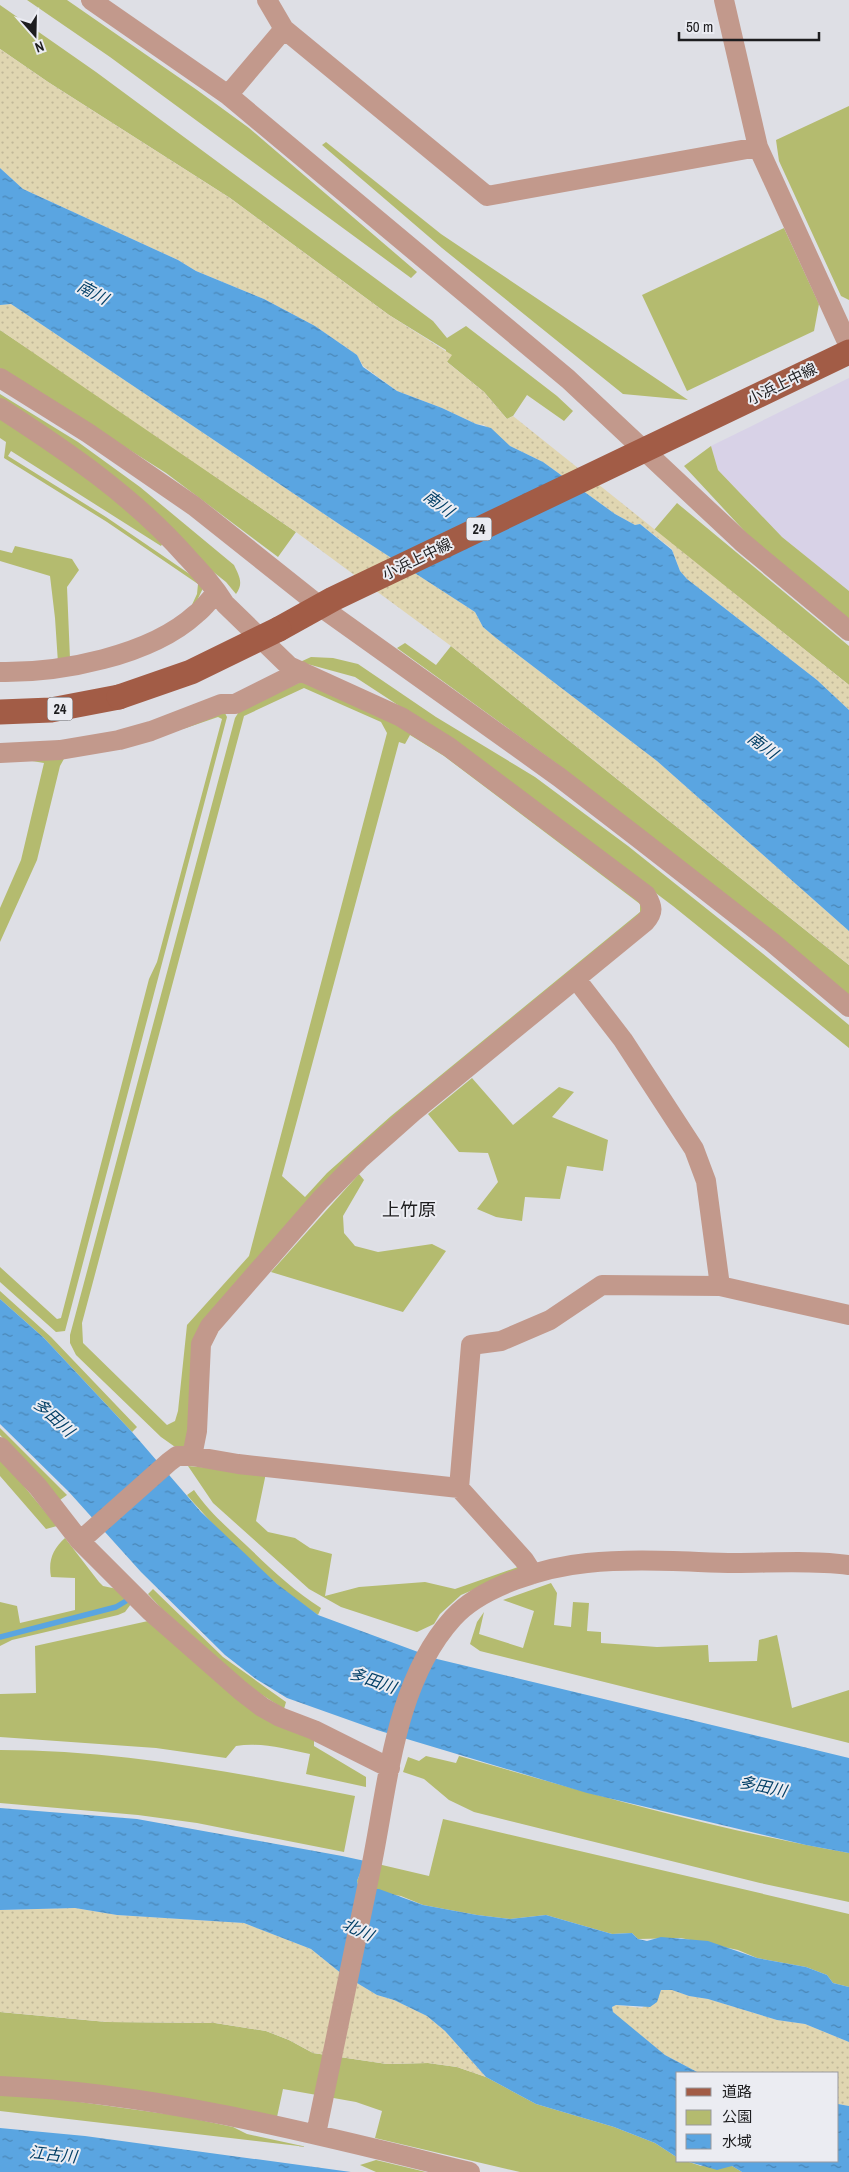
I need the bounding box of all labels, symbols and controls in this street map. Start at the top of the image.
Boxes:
north arrow [10,10,60,60]
scale bar [679,10,819,42]
text: 50 m [686,16,713,37]
text: N [32,37,46,57]
water label: 南川 [74,275,114,310]
street label: 小浜上中線 [743,358,820,409]
water label: 南川 [420,485,460,523]
road number: 24 [466,518,492,540]
street label: 小浜上中線 [378,533,455,584]
road number: 24 [48,698,72,721]
water label: 南川 [744,727,784,765]
district label: 上竹原 [382,1197,436,1222]
water label: 多田川 [29,1393,81,1443]
water label: 多田川 [347,1662,401,1699]
water label: 多田川 [737,1770,791,1802]
water label: 北川 [339,1912,379,1947]
legend [676,2072,839,2162]
text: 道路 [722,2081,752,2102]
text: 公園 [722,2106,752,2127]
text: 水域 [722,2131,752,2152]
water label: 江古川 [28,2141,80,2168]

